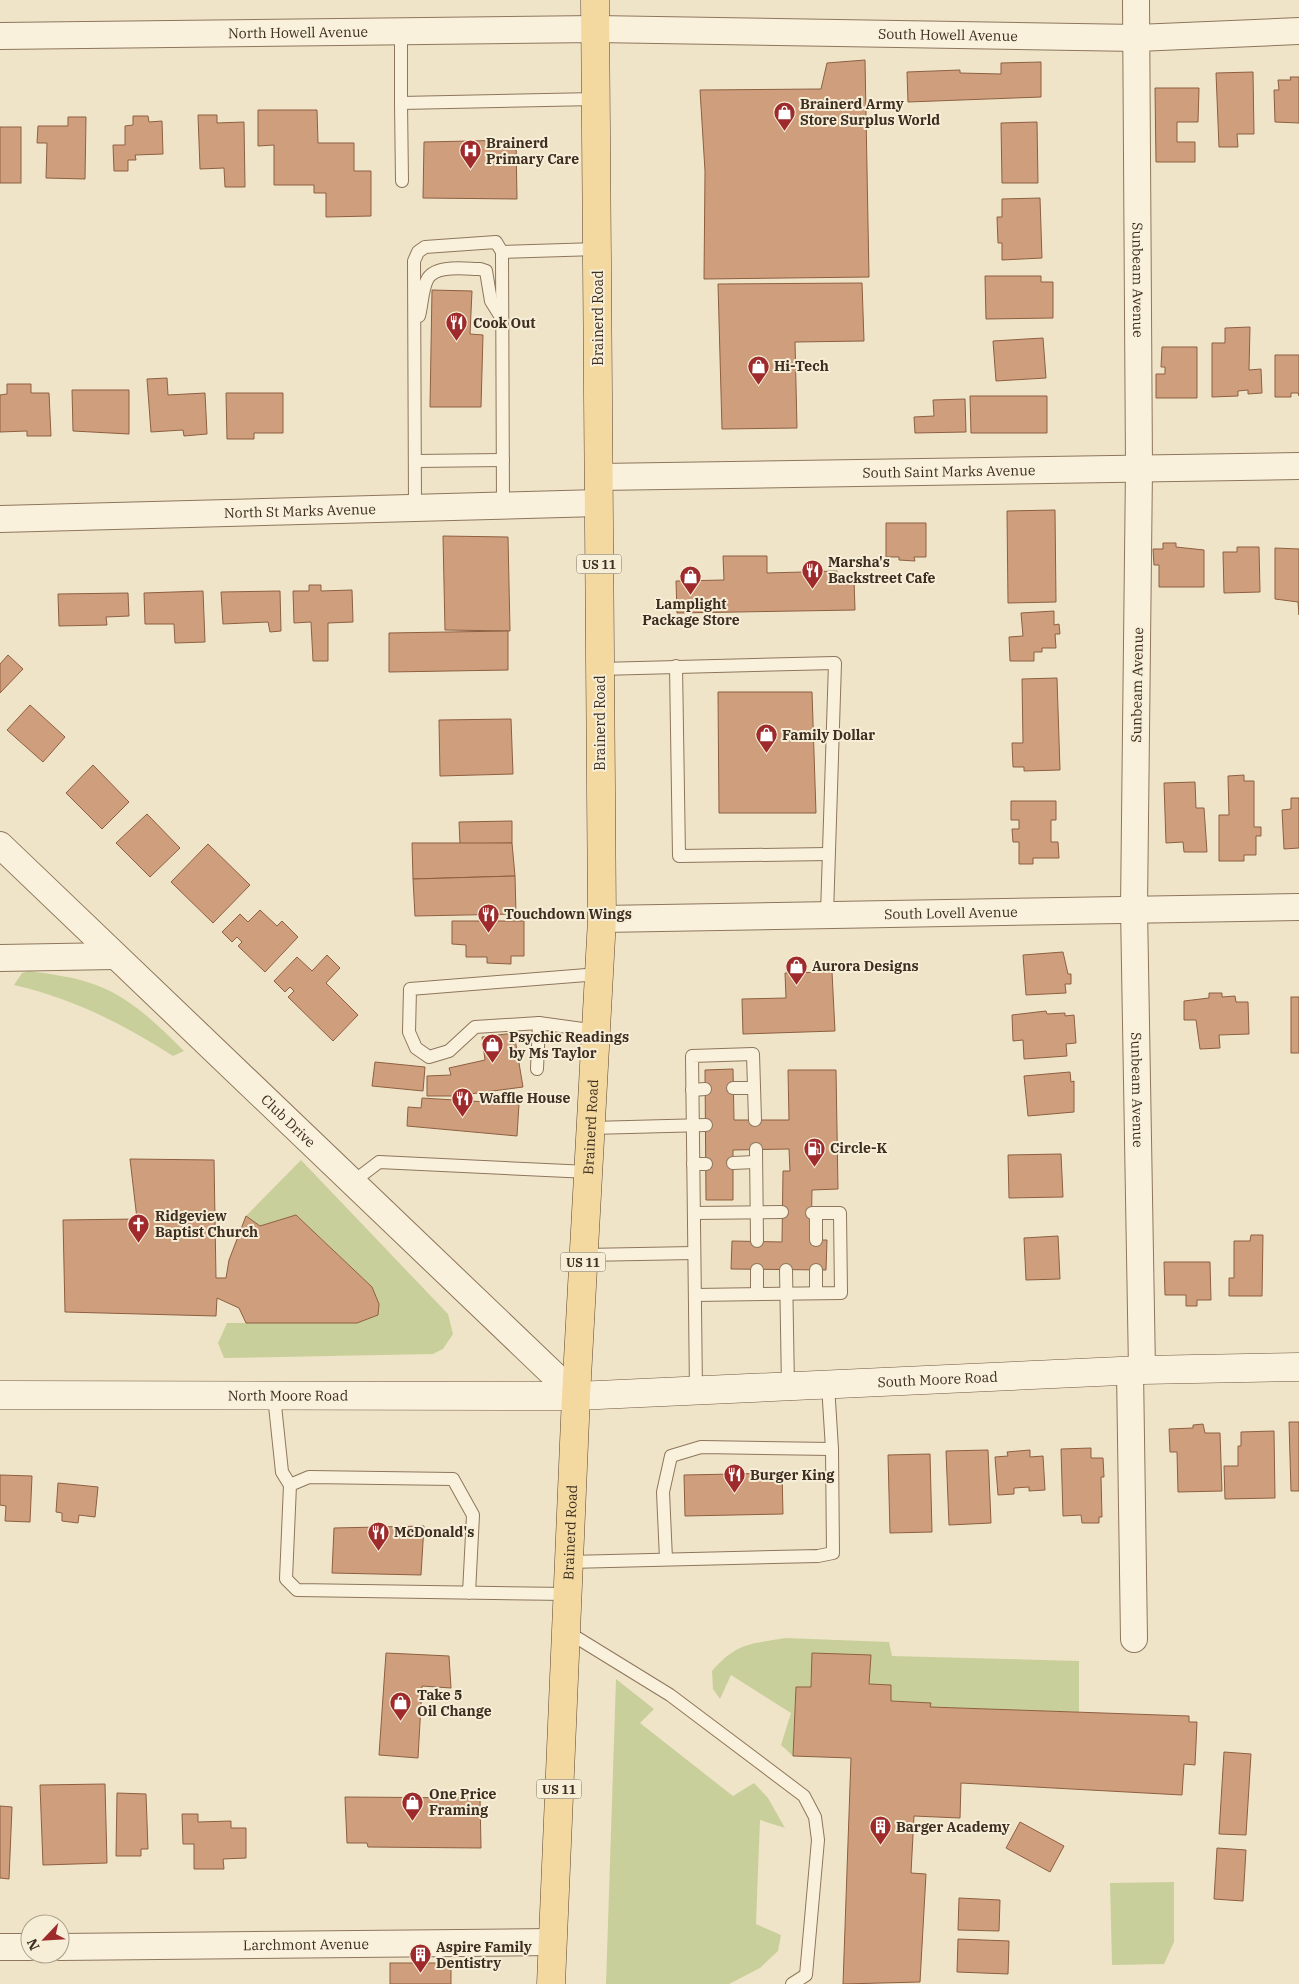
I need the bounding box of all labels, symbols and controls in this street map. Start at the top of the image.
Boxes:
street label: North Howell Avenue [228,23,368,42]
street label: South Howell Avenue [878,25,1018,45]
place label: Brainerd Army Store Surplus World [800,95,940,129]
shop icon: Brainerd Army Store Surplus World [772,100,796,131]
place label: Brainerd Primary Care [486,134,579,168]
hospital icon: Brainerd Primary Care [458,139,482,170]
street label: Sunbeam Avenue [1128,222,1147,338]
street label: Brainerd Road [589,270,607,366]
restaurant icon: Cook Out [445,311,469,342]
place label: Cook Out [473,314,535,332]
shop icon: Hi-Tech [746,354,770,385]
place label: Hi-Tech [774,357,829,375]
street label: South Saint Marks Avenue [862,461,1036,482]
street label: North St Marks Avenue [224,500,376,522]
place label: Marsha's Backstreet Cafe [828,553,936,587]
road number: US 11 [576,554,622,574]
restaurant icon: Marsha's Backstreet Cafe [800,558,824,589]
shop icon: Lamplight Package Store [679,564,703,595]
place label: Lamplight Package Store [642,595,740,629]
street label: Sunbeam Avenue [1127,627,1147,743]
street label: Brainerd Road [591,675,609,771]
shop icon: Family Dollar [754,723,778,754]
place label: Family Dollar [782,726,875,744]
restaurant icon: Touchdown Wings [476,902,500,933]
street label: South Lovell Avenue [884,903,1018,923]
place label: Touchdown Wings [504,905,632,923]
shop icon: Aurora Designs [784,954,808,985]
place label: Aurora Designs [812,957,919,975]
place label: Psychic Readings by Ms Taylor [509,1028,629,1062]
street label: Sunbeam Avenue [1127,1032,1147,1148]
shop icon: Psychic Readings by Ms Taylor [481,1033,505,1064]
street label: Brainerd Road [579,1078,602,1175]
restaurant icon: Waffle House [451,1086,475,1117]
place label: Waffle House [479,1089,570,1107]
street label: Club Drive [257,1090,319,1151]
fuel station icon: Circle-K [802,1136,826,1167]
place label: Circle-K [830,1139,888,1157]
place label: Ridgeview Baptist Church [155,1207,258,1241]
church icon: Ridgeview Baptist Church [127,1212,151,1243]
road number: US 11 [560,1252,606,1272]
street label: South Moore Road [877,1368,999,1391]
street label: North Moore Road [228,1386,349,1405]
restaurant icon: Burger King [722,1463,746,1494]
place label: Burger King [750,1466,835,1484]
street label: Brainerd Road [559,1484,581,1581]
restaurant icon: McDonald's [366,1520,390,1551]
place label: McDonald's [394,1523,474,1541]
place label: Take 5 Oil Change [417,1686,492,1720]
shop icon: Take 5 Oil Change [389,1691,413,1722]
road number: US 11 [536,1780,582,1798]
place label: One Price Framing [429,1785,496,1819]
shop icon: One Price Framing [401,1790,425,1821]
building icon: Barger Academy [868,1815,892,1846]
place label: Barger Academy [896,1818,1010,1836]
north arrow [20,1914,70,1964]
street label: Larchmont Avenue [243,1935,369,1954]
text: N [23,1936,44,1953]
place label: Aspire Family Dentistry [436,1938,532,1972]
building icon: Aspire Family Dentistry [408,1943,432,1974]

